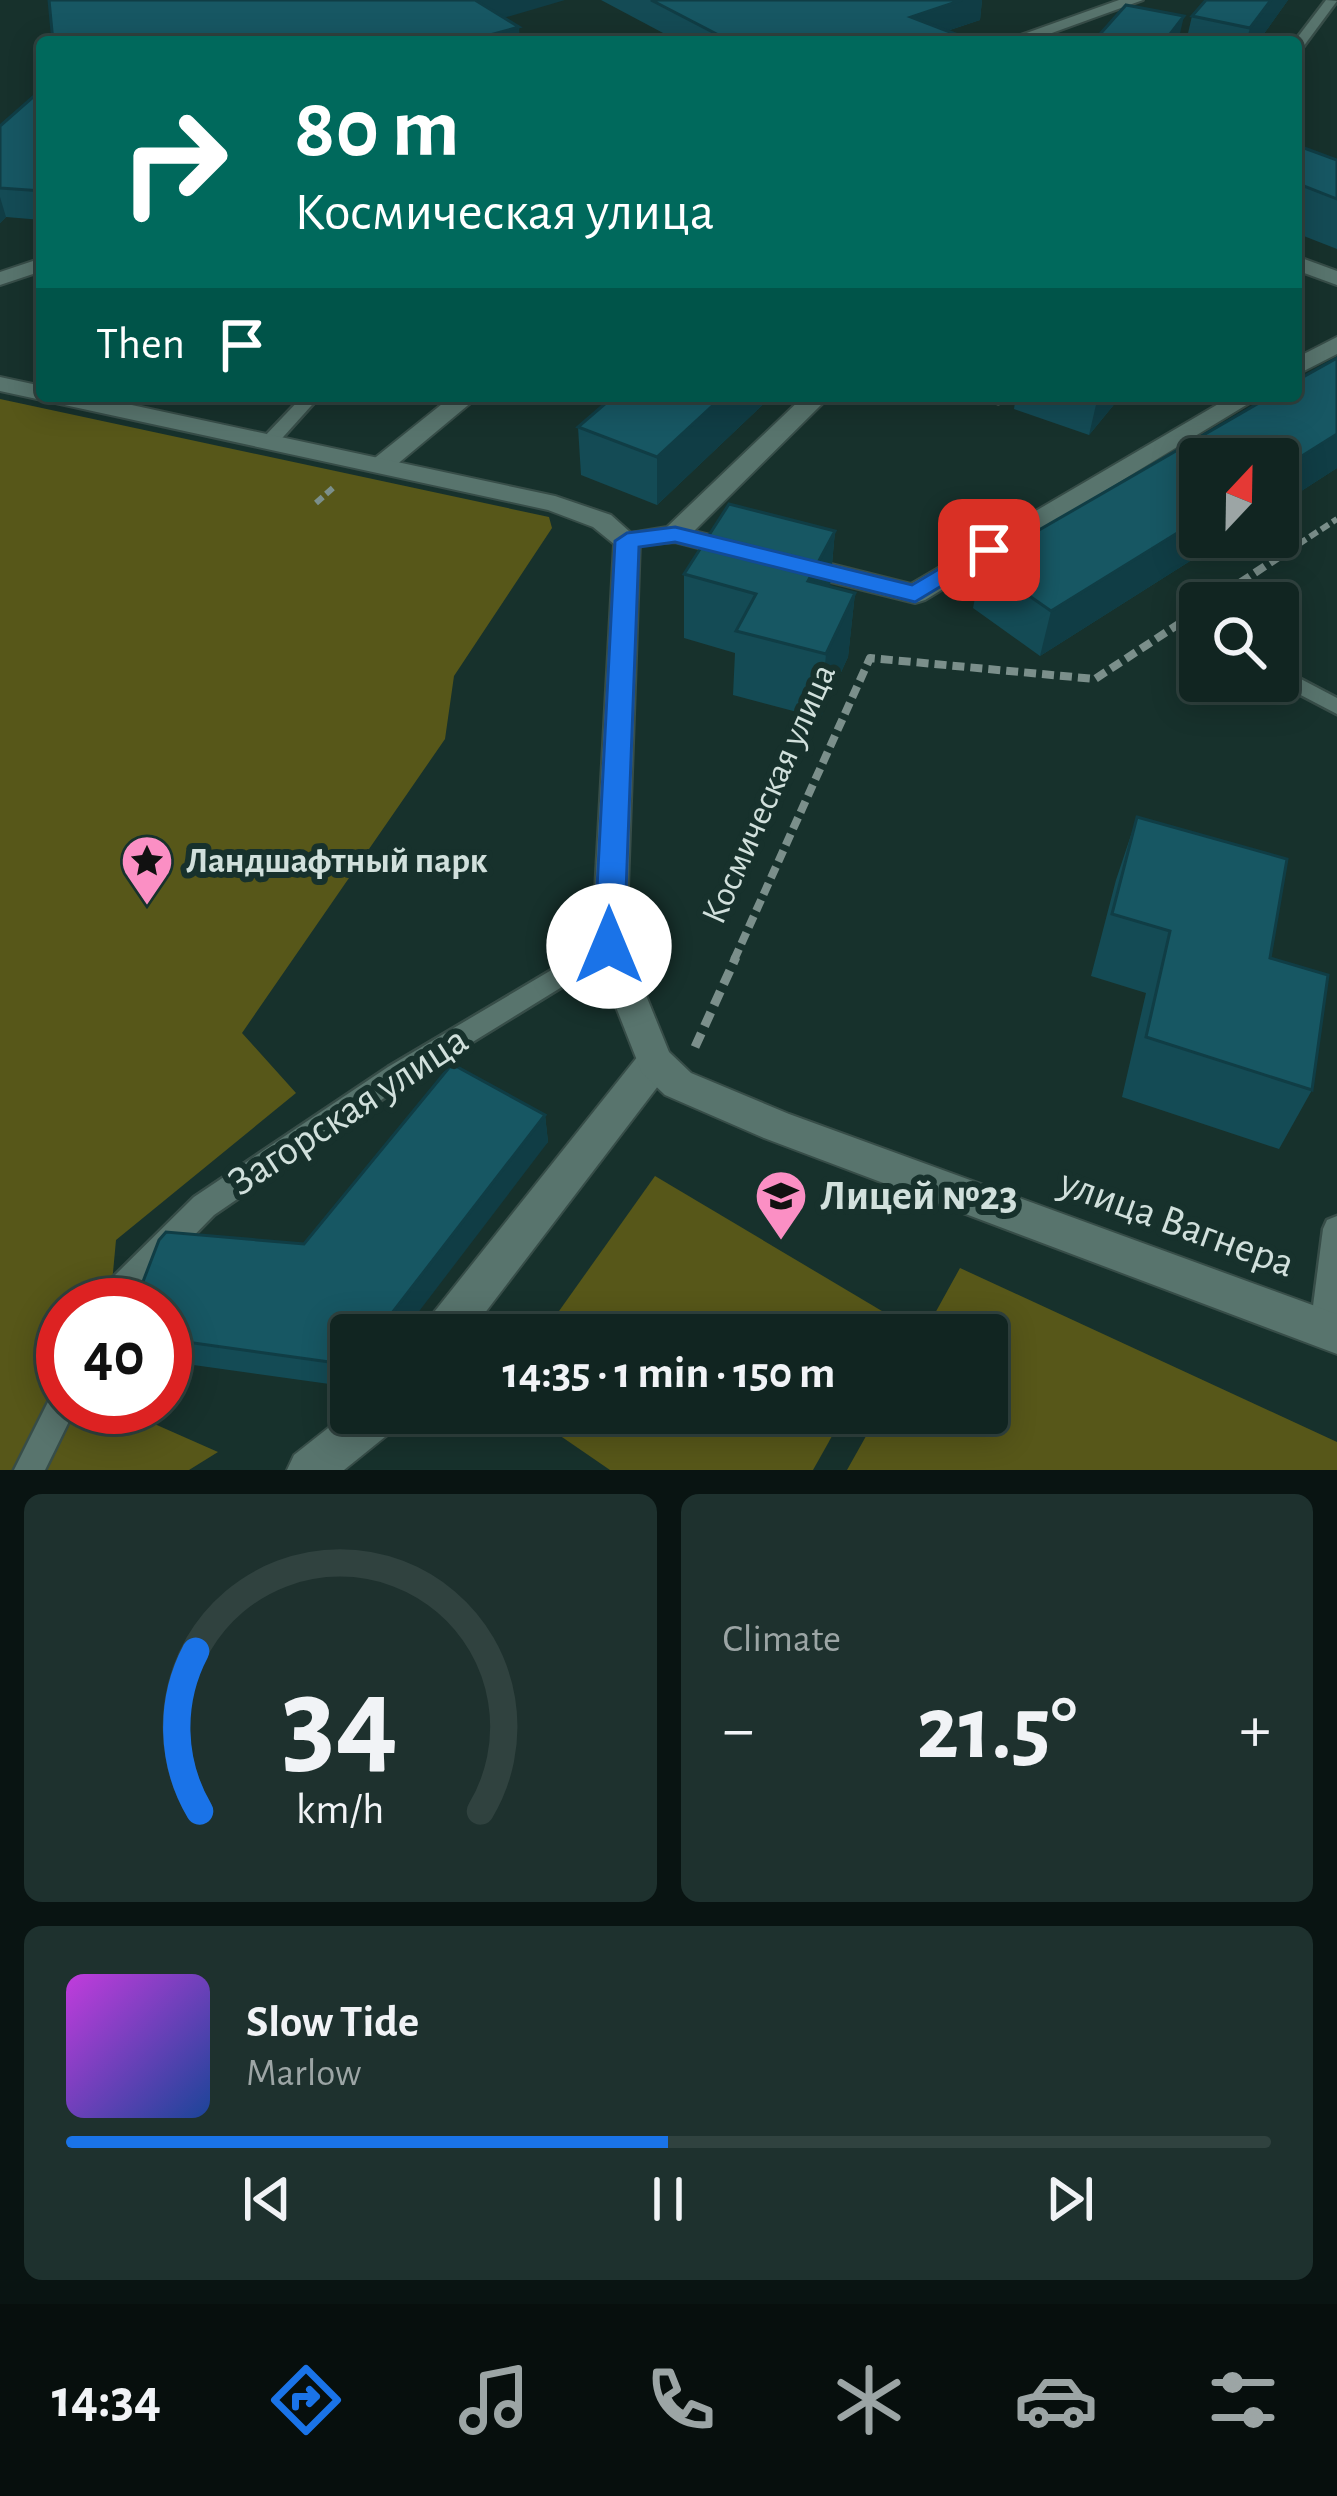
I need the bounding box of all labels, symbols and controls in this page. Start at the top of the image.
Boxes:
icon: right [96,84,252,240]
text: 80 m [294,88,460,172]
text: Космическая улица [294,186,715,240]
icon: arrive [209,312,275,378]
text: Then [96,322,185,367]
north arrow [1179,438,1299,558]
map controls [1179,438,1299,702]
pin [938,499,1040,601]
icon: arrive [956,517,1022,583]
button: search [1179,582,1299,702]
street label: Космическая улица [696,659,842,929]
place icon: Ландшафтный парк [119,833,175,907]
place label: Ландшафтный парк [186,843,488,879]
position arrow [546,883,672,1009]
street label: Загорская улица [221,1018,475,1204]
street label: улица Вагнера [1053,1161,1300,1285]
school or university icon: Лицей №23 [753,1168,809,1242]
place label: Лицей №23 [820,1175,1018,1217]
speed limit sign: 40 [36,1278,192,1434]
text: 14:35 · 1 min · 150 m [503,1351,835,1396]
text: Climate [723,1620,841,1659]
text: 34 [282,1660,399,1785]
text: 21.5° [916,1685,1077,1775]
text: − [723,1697,754,1763]
text: + [1239,1697,1271,1763]
text: km/h [296,1789,384,1832]
text: Slow Tide [246,2000,419,2045]
text: Marlow [246,2054,361,2093]
icon: previous [234,2166,300,2232]
icon: pause [635,2166,701,2232]
icon: next [1037,2166,1103,2232]
icon: directions [264,2358,348,2442]
icon: music [452,2358,536,2442]
icon: phone [639,2358,723,2442]
icon: climate [827,2358,911,2442]
icon: car [1014,2358,1098,2442]
icon: filters [1201,2358,1285,2442]
text: 14:34 [52,2373,161,2427]

